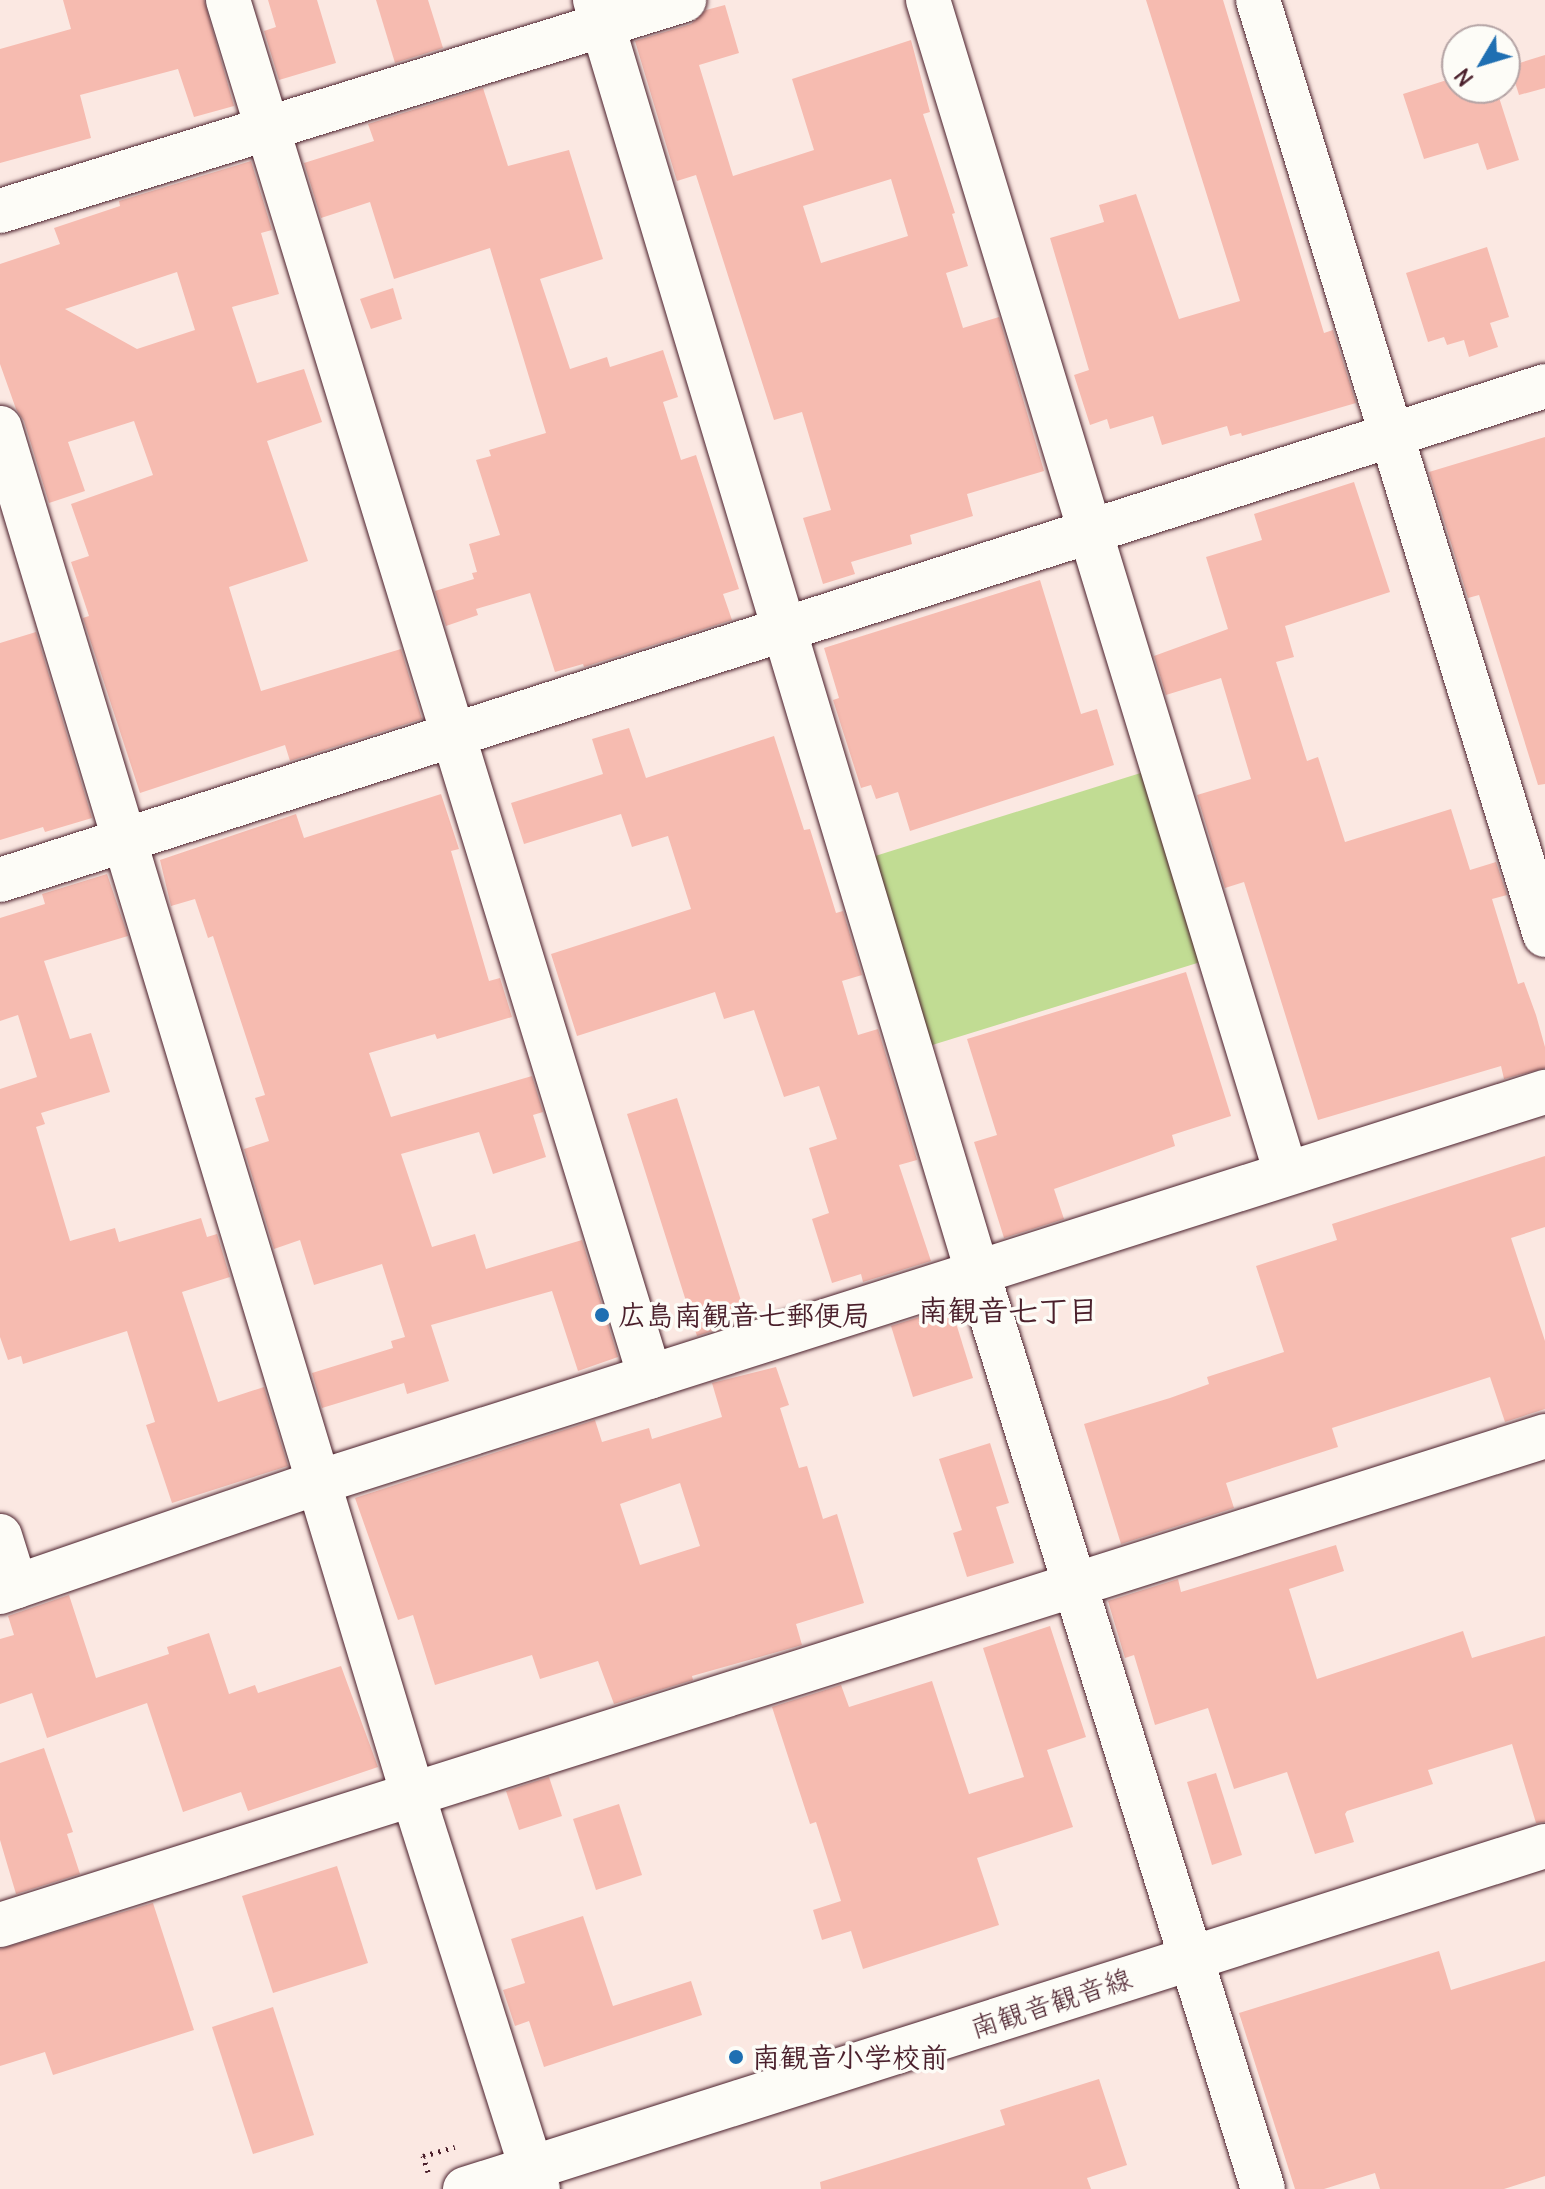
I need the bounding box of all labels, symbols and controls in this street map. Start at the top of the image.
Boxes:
north arrow [1441,24,1521,104]
text: N [1448,63,1479,92]
district label: 南観音七丁目 [918,1292,1098,1328]
place label: 広島南観音七郵便局 [618,1298,870,1332]
marker: 広島南観音七郵便局 [593,1306,611,1324]
street label: 南観音観音線 [966,1961,1136,2045]
place label: 南観音小学校前 [752,2040,948,2074]
marker: 南観音小学校前 [727,2048,745,2066]

